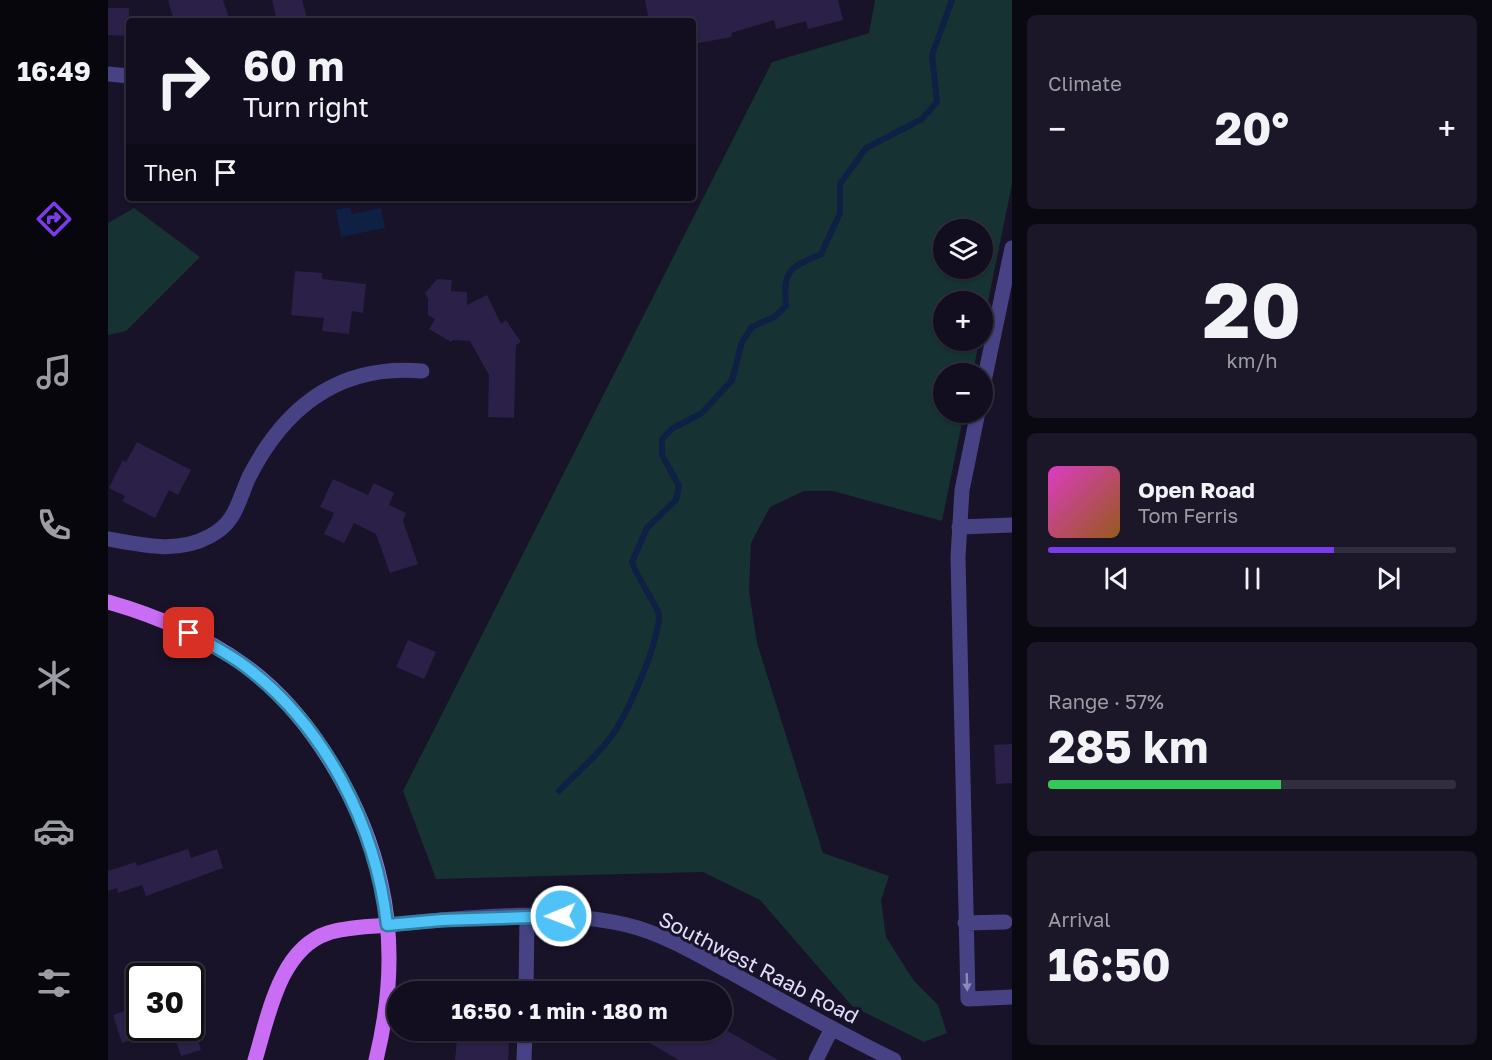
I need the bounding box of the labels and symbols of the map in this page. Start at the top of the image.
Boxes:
pin [163,607,214,658]
position arrow [529,884,593,948]
street label: Southwest Raab Road [655,905,863,1029]
speed limit sign: 30 [126,963,204,1041]
one-way arrow [963,972,972,991]

